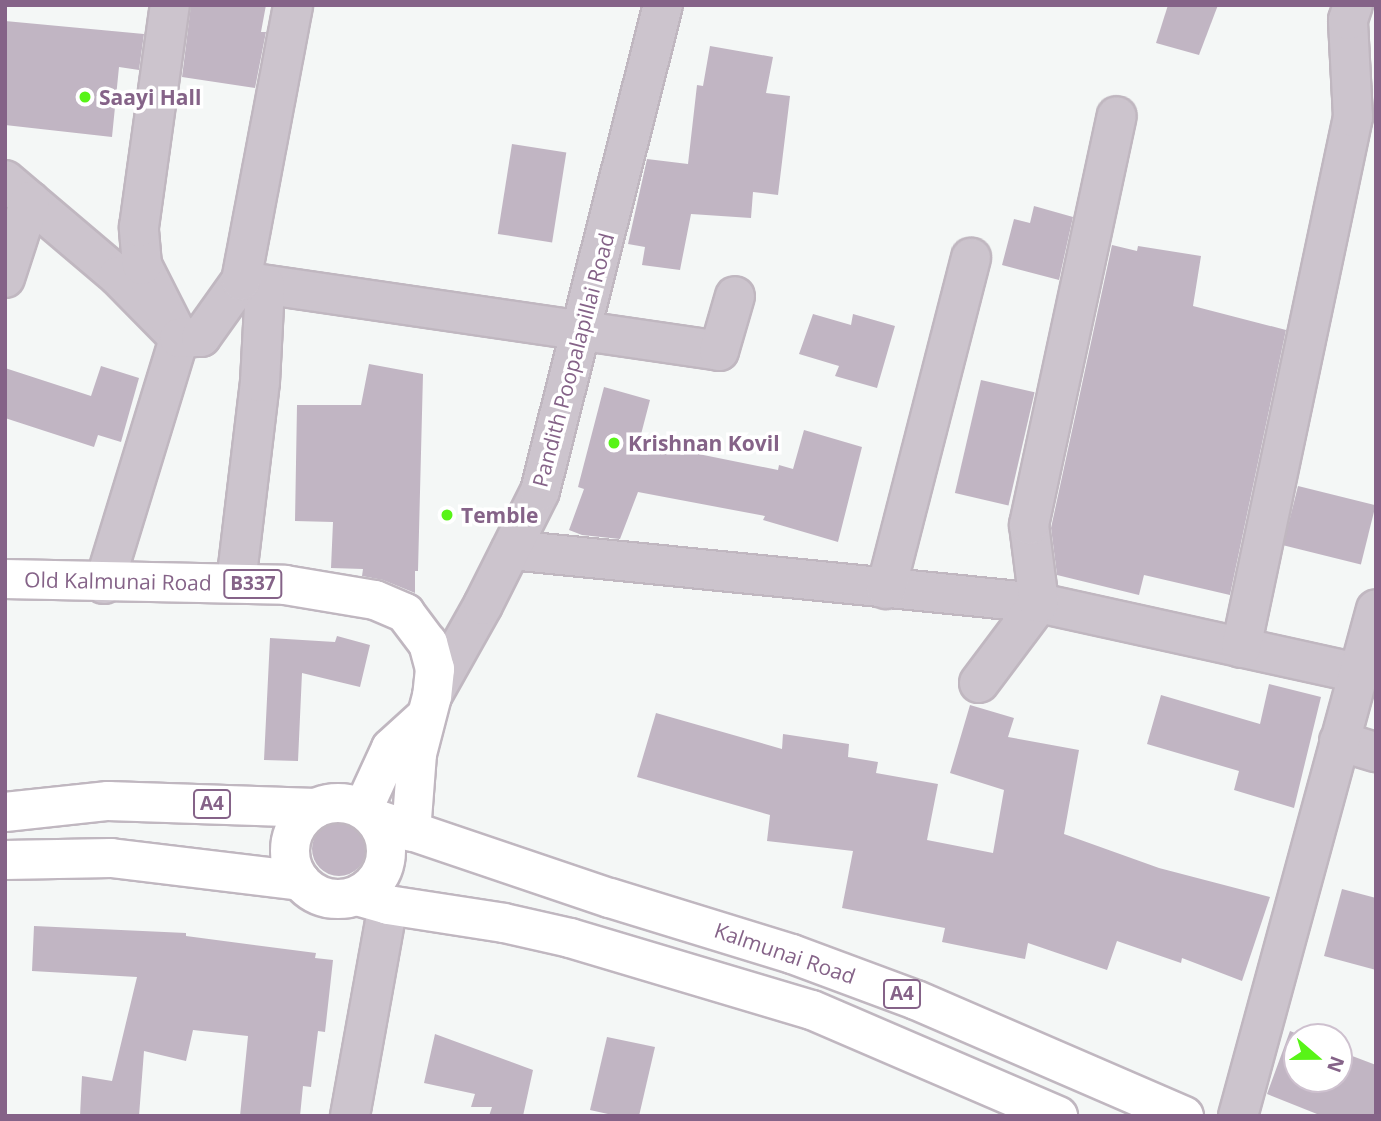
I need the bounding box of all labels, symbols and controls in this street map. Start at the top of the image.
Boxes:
place label: Saayi Hall [99,84,201,110]
marker: Saayi Hall [77,89,93,105]
street label: Pandith Poopalapillai Road [527,230,619,490]
place label: Krishnan Kovil [628,430,780,456]
marker: Krishnan Kovil [606,435,622,451]
place label: Temble [461,502,538,528]
marker: Temble [439,507,455,523]
street label: Old Kalmunai Road [24,567,212,595]
road number: B337 [223,568,283,600]
road number: A4 [193,789,231,820]
street label: Kalmunai Road [711,917,859,989]
road number: A4 [883,978,921,1010]
north arrow [1283,1023,1353,1093]
text: N [1321,1053,1351,1076]

